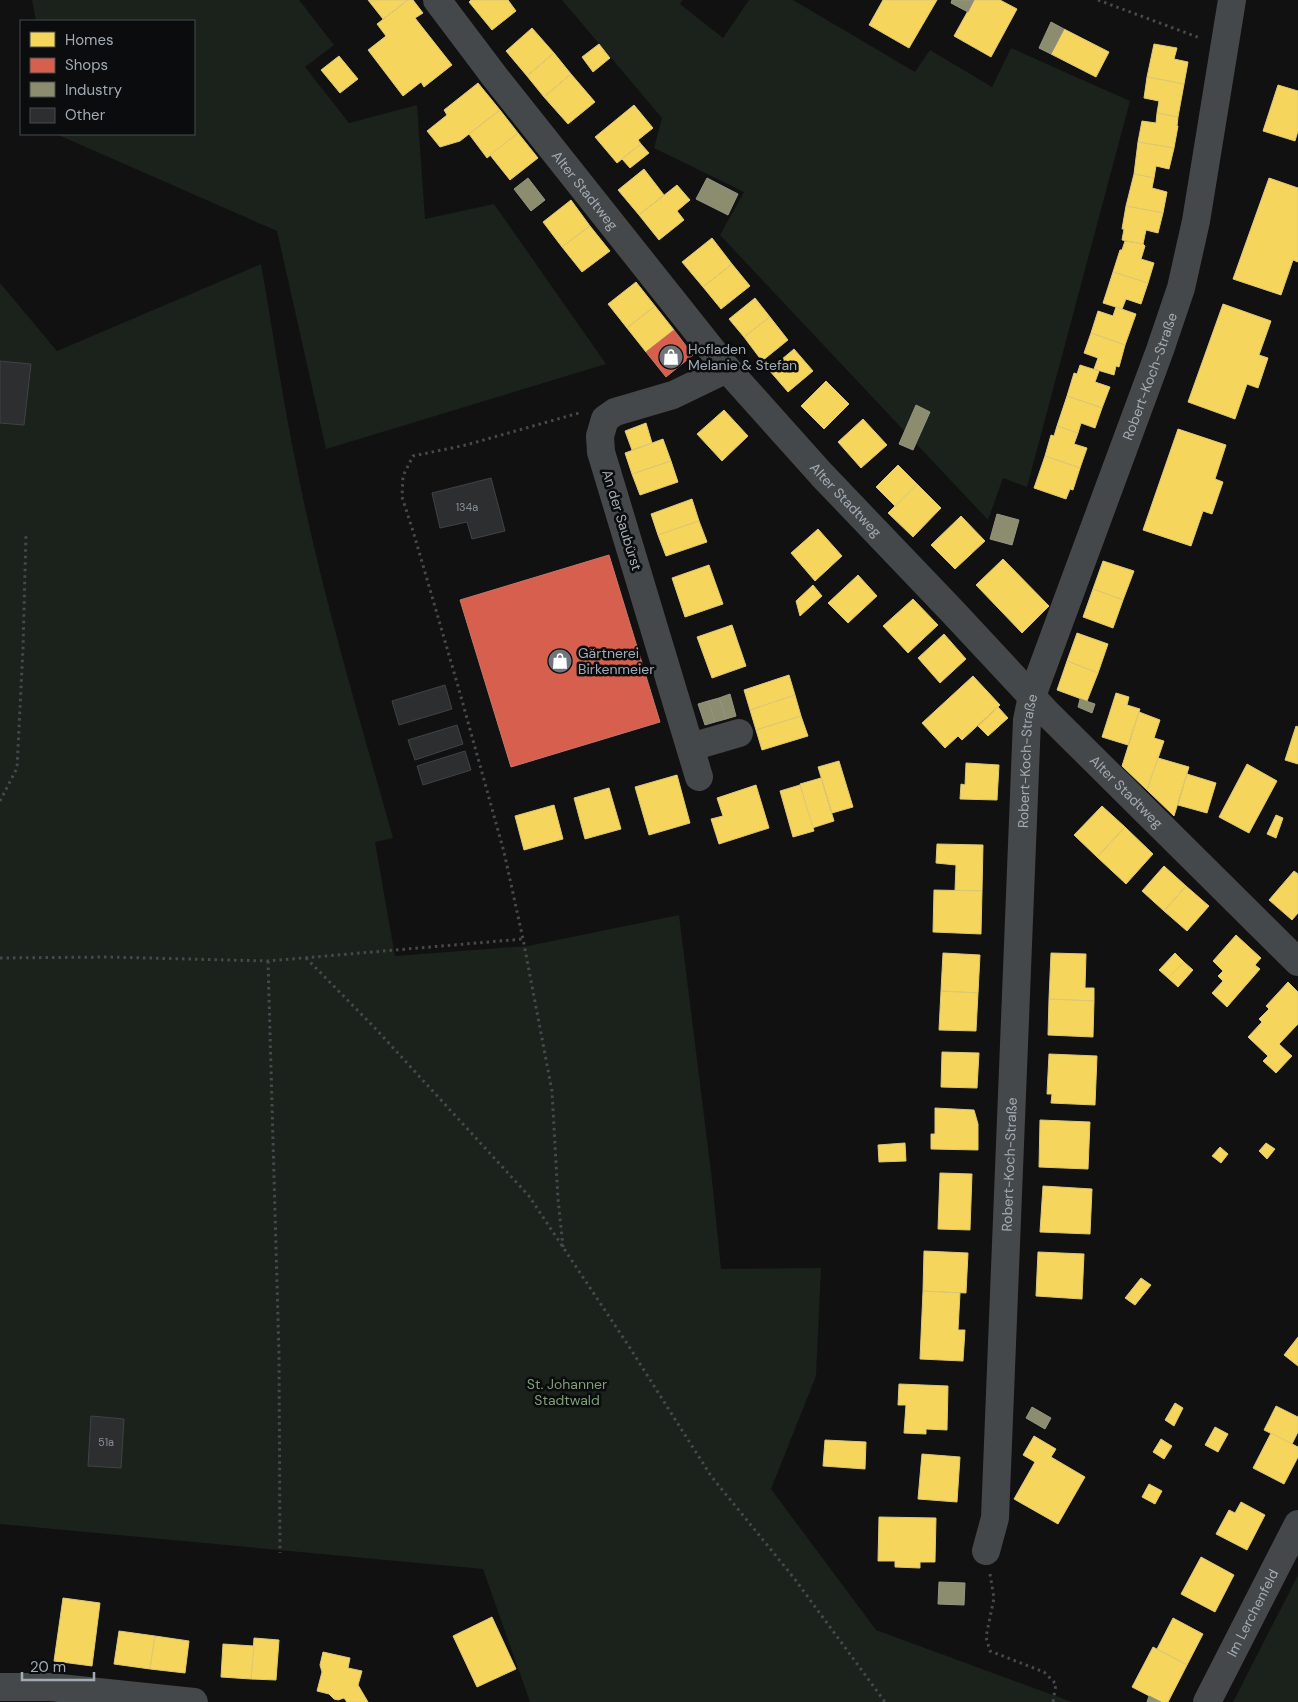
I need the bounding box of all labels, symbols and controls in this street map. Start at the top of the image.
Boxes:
legend [20,20,195,135]
text: Homes [65,30,114,50]
text: Shops [65,55,108,75]
text: Industry [65,80,123,100]
text: Other [65,105,106,125]
street label: Alter Stadtweg [548,147,622,234]
street label: Robert-Koch-Straße [1118,310,1181,443]
place label: Hofladen Melanie & Stefan [688,340,797,374]
shop icon: Hofladen Melanie & Stefan [658,344,684,370]
street label: Alter Stadtweg [806,459,886,541]
street label: An der Saubürst [598,467,646,573]
house number: 134a [456,500,478,514]
place label: Gärtnerei Birkenmeier [578,644,654,678]
shop icon: Gärtnerei Birkenmeier [547,648,573,674]
street label: Robert-Koch-Straße [1014,692,1041,828]
street label: Alter Stadtweg [1086,751,1167,832]
street label: Robert-Koch-Straße [997,1097,1021,1232]
park label: St. Johanner Stadtwald [527,1375,607,1409]
house number: 51a [98,1435,114,1449]
street label: Im Lerchenfeld [1223,1566,1282,1660]
scale bar [22,1650,95,1682]
text: 20 m [30,1657,66,1677]

